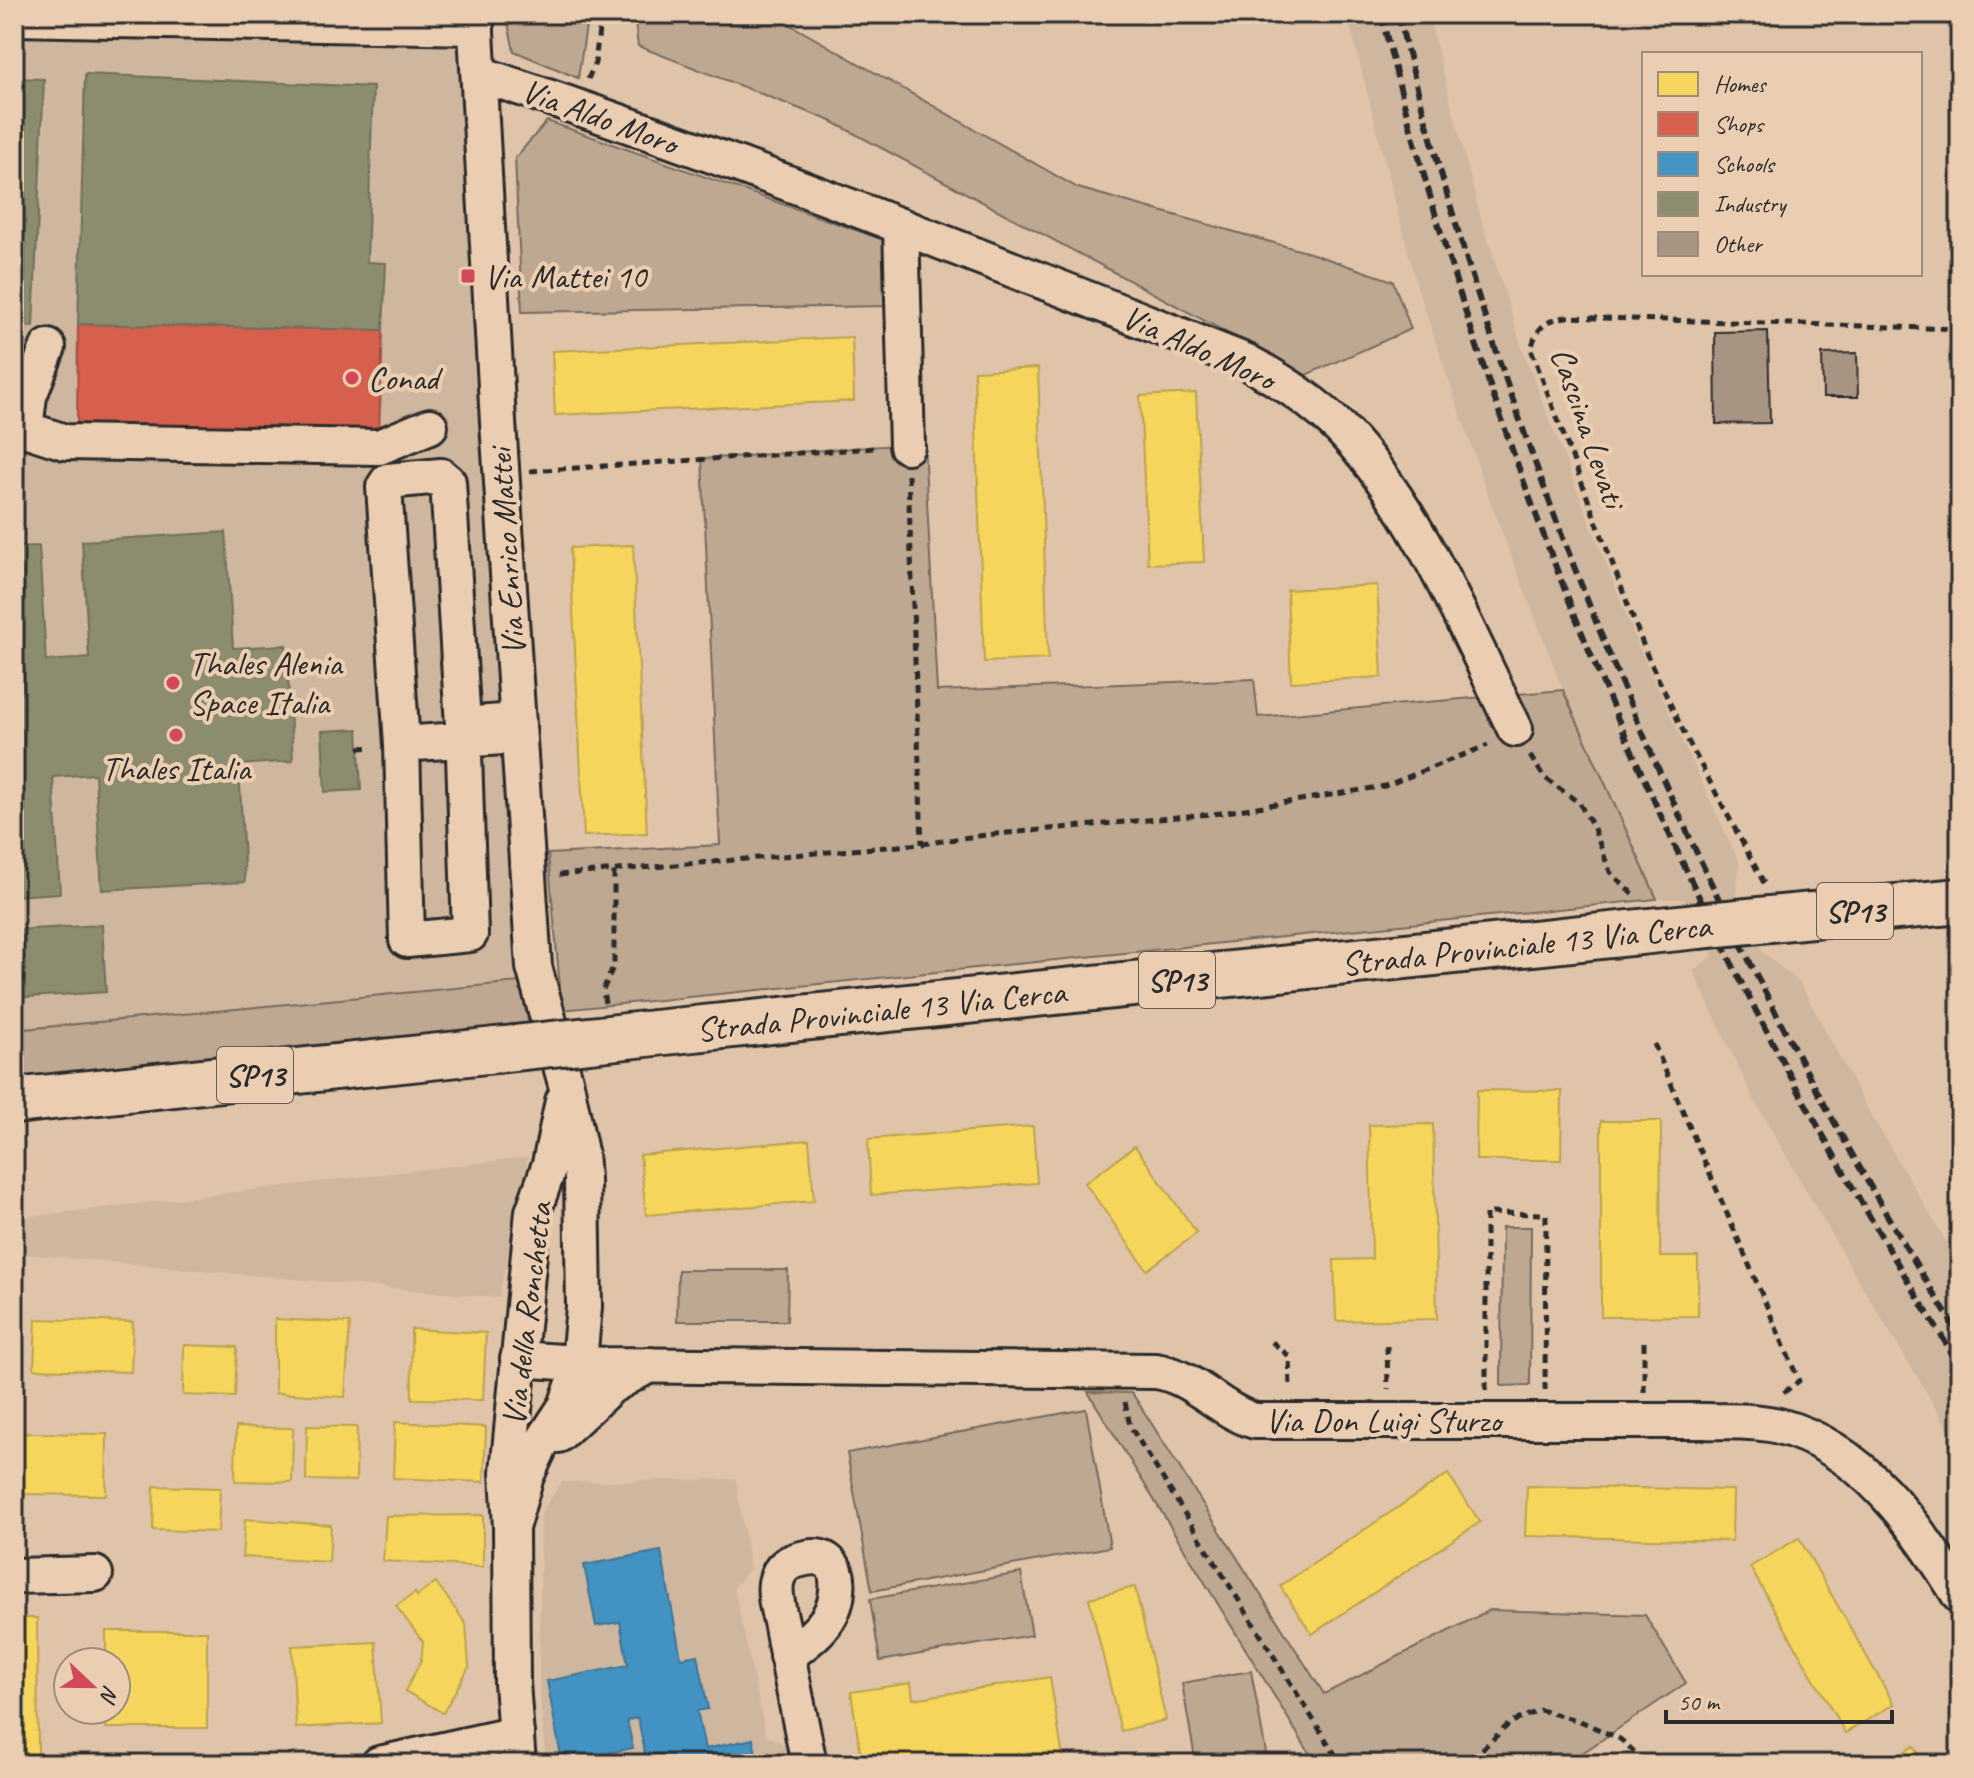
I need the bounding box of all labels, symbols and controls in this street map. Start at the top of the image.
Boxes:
legend [1642,52,1922,276]
street label: Via Aldo Moro [516,69,687,166]
text: Homes [1714,69,1767,99]
text: Shops [1714,109,1765,139]
text: Schools [1714,149,1777,179]
text: Industry [1714,189,1787,219]
text: Other [1714,229,1764,259]
place label: Via Mattei 10 [484,255,649,298]
marker: Via Mattei 10 [459,267,477,285]
street label: Via Aldo Moro [1116,295,1285,402]
street label: Cascina Levati [1541,342,1637,517]
place label: Conad [368,357,444,400]
marker: Conad [343,369,361,387]
street label: Via Enrico Mattei [478,443,535,657]
place label: Thales Alenia Space Italia [189,642,344,724]
marker: Thales Alenia Space Italia [164,674,182,692]
marker: Thales Italia [167,726,185,744]
place label: Thales Italia [102,747,253,790]
road number: SP13 [1817,883,1893,939]
street label: Strada Provinciale 13 Via Cerca [1339,903,1715,985]
road number: SP13 [1139,952,1215,1008]
street label: Strada Provinciale 13 Via Cerca [694,969,1070,1051]
road number: SP13 [217,1047,293,1103]
street label: Via della Ronchetta [491,1198,562,1428]
street label: Via Don Luigi Sturzo [1265,1399,1505,1442]
north arrow [52,1646,132,1726]
scale bar [1666,1674,1892,1724]
text: N [93,1682,125,1708]
text: 50 m [1678,1687,1721,1717]

